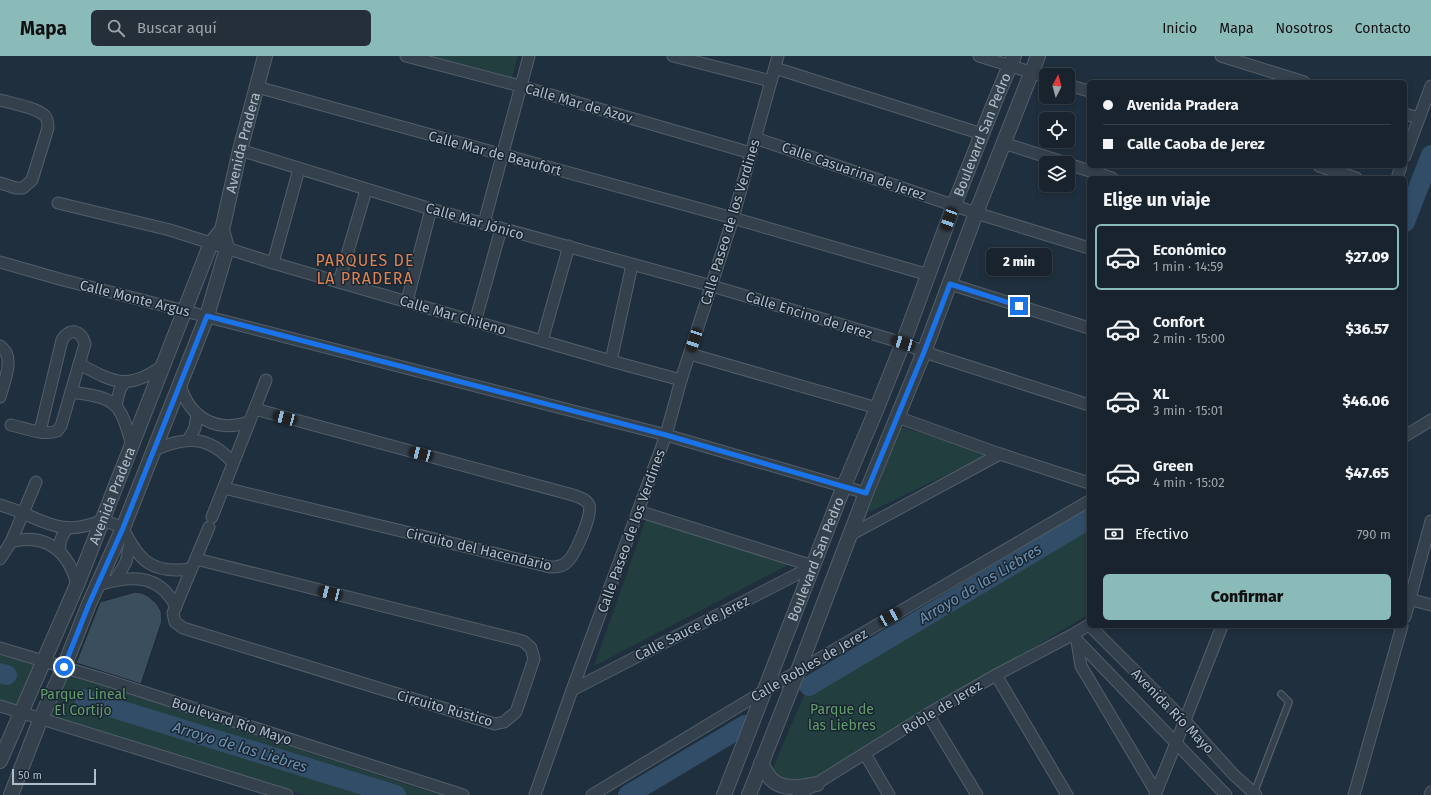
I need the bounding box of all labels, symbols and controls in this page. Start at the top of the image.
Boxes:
search box [91,10,371,46]
text: Mapa [20,17,67,40]
icon: search [105,17,127,39]
text: Buscar aquí [137,19,217,37]
text: Inicio [1162,20,1197,37]
text: Mapa [1219,20,1254,37]
text: Nosotros [1276,20,1333,37]
text: Contacto [1355,20,1411,37]
north arrow [1039,68,1075,104]
map controls [1039,68,1075,192]
street label: Boulevard San Pedro [950,70,1015,199]
street label: Calle Mar de Azov [523,80,635,127]
street label: Avenida Pradera [223,90,264,195]
text: Avenida Pradera [1127,96,1239,114]
button: locate [1039,112,1075,148]
street label: Calle Mar de Beaufort [427,128,564,180]
text: Calle Caoba de Jerez [1127,135,1265,153]
street label: Calle Paseo de los Verdines [697,137,764,307]
street label: Calle Casuarina de Jerez [780,139,928,204]
button: layers [1039,156,1075,192]
text: Elige un viaje [1103,189,1210,211]
street label: Calle Mar Jónico [424,199,526,244]
car [939,206,959,232]
icon: car [1105,239,1141,275]
text: Económico [1153,241,1226,259]
callout: 2 min [986,248,1052,276]
text: $27.09 [1345,248,1389,266]
district label: PARQUES DE LA PRADERA [316,251,414,288]
text: 2 min [1003,254,1035,269]
text: 1 min · 14:59 [1153,259,1223,274]
street label: Calle Monte Argus [78,277,192,321]
street label: Calle Encino de Jerez [744,288,874,343]
street label: Calle Mar Chileno [398,292,508,339]
route end [1010,297,1028,315]
icon: car [1105,311,1141,347]
text: Confort [1153,313,1205,331]
text: $36.57 [1346,320,1389,338]
car [685,327,703,353]
text: 2 min · 15:00 [1153,331,1225,346]
car [890,334,916,352]
icon: car [1105,383,1141,419]
text: XL [1153,385,1169,403]
text: $46.06 [1343,392,1389,410]
text: 3 min · 15:01 [1153,403,1223,418]
car [272,409,298,427]
street label: Avenida Pradera [86,445,139,547]
car [408,445,434,463]
street label: Calle Paseo de los Verdines [594,447,669,615]
icon: car [1105,455,1141,491]
text: Green [1153,457,1193,475]
text: $47.65 [1345,464,1389,482]
text: 4 min · 15:02 [1153,475,1225,490]
street label: Boulevard San Pedro [784,495,848,624]
icon: cash [1103,523,1125,545]
street label: Circuito del Hacendario [404,524,553,575]
text: Efectivo [1135,525,1189,543]
text: 790 m [1357,527,1391,542]
water label: Arroyo de las Liebres [915,540,1045,628]
button: Confirmar [1103,574,1391,620]
car [317,584,343,602]
street label: Calle Sauce de Jerez [632,592,752,665]
car [877,606,903,628]
street label: Calle Robles de Jerez [748,625,870,706]
route start [55,658,73,676]
street label: Avenida Río Mayo [1128,665,1218,758]
street label: Roble de Jerez [899,677,985,738]
park label: Parque Lineal El Cortijo [40,686,126,719]
street label: Circuito Rústico [395,687,495,730]
street label: Boulevard Río Mayo [170,694,294,749]
park label: Parque de las Liebres [808,701,876,734]
water label: Arroyo de las Liebres [170,718,310,776]
scale bar [12,767,96,786]
text: 50 m [18,769,42,782]

